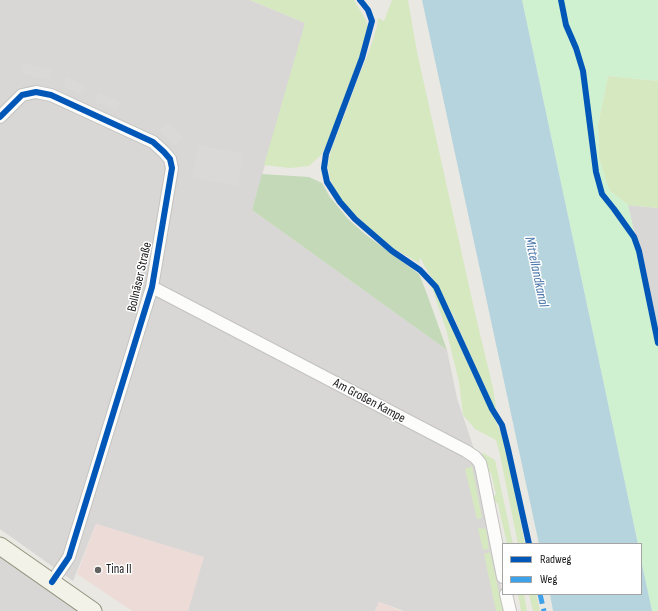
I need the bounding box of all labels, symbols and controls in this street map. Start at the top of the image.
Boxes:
water label: Mittellandkanal [520,235,552,309]
street label: Bollnäser Straße [124,241,156,313]
street label: Am Großen Kampe [330,375,408,427]
legend [502,543,642,595]
text: Radweg [540,552,571,567]
place label: Tina II [106,562,132,578]
marker: Tina II [93,565,103,575]
text: Weg [540,572,557,587]

